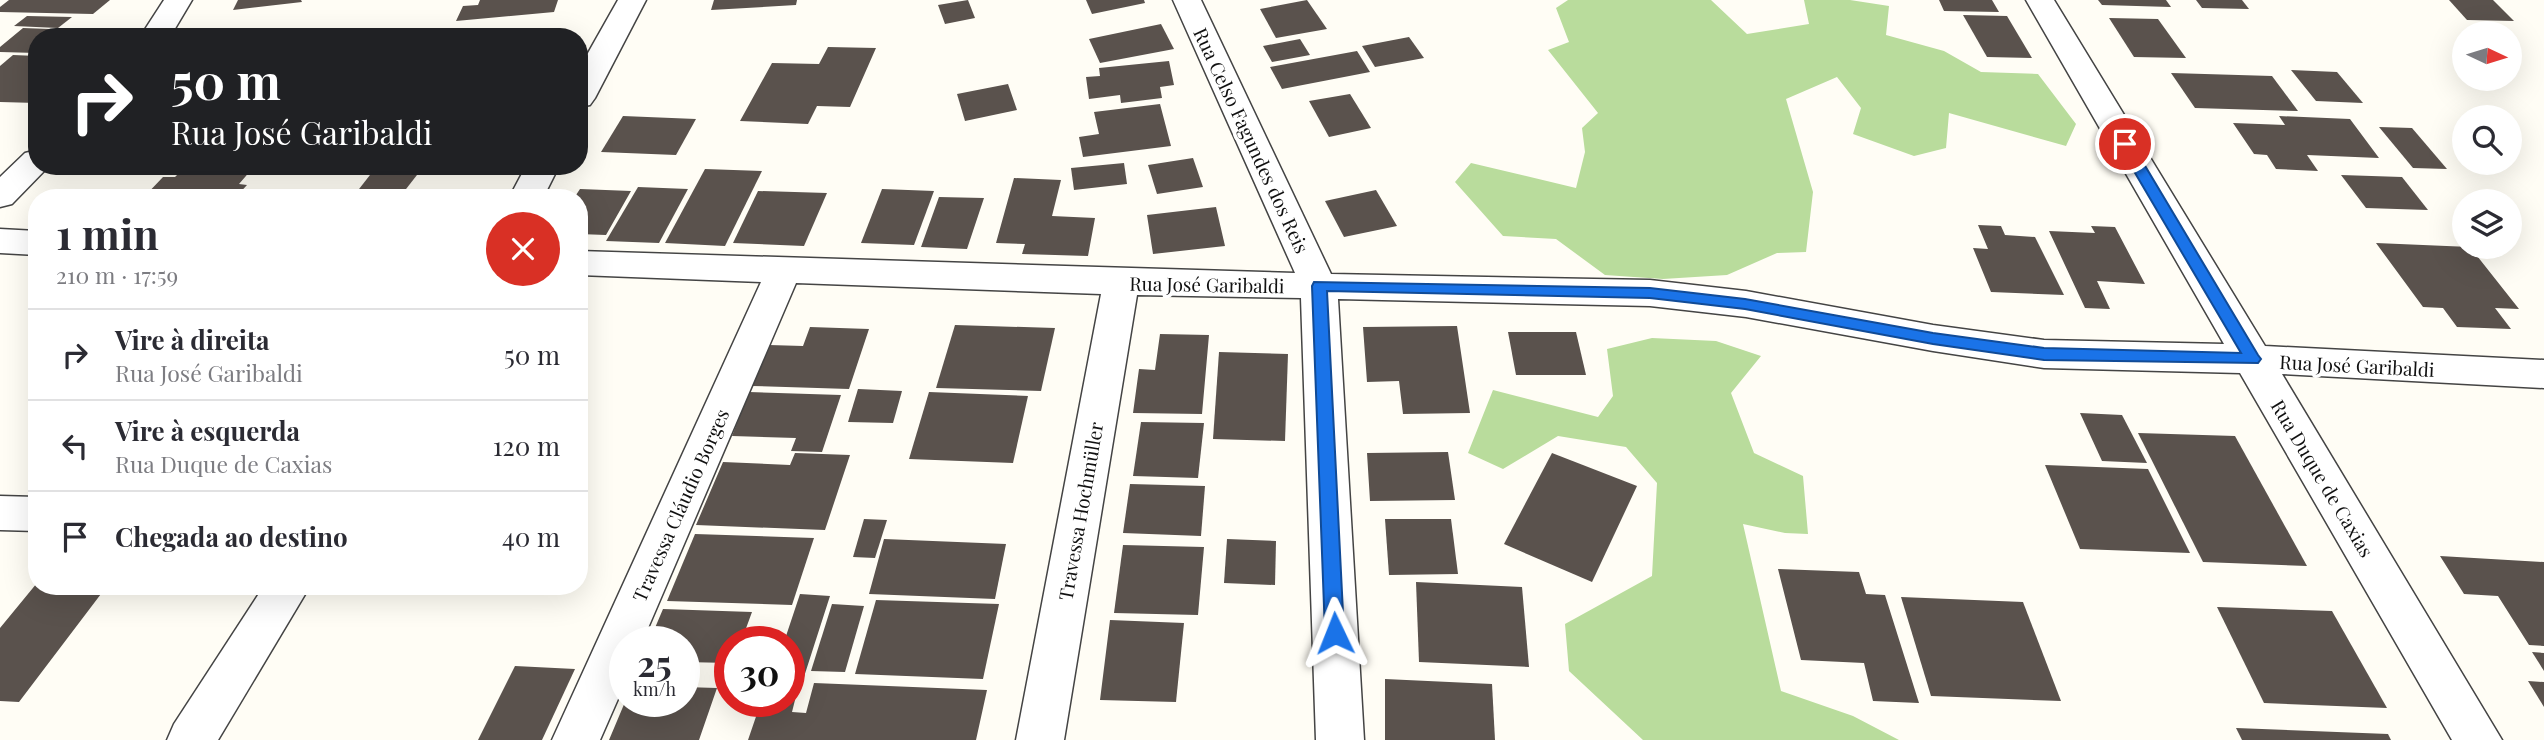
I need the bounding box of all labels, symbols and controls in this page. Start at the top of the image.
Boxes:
north arrow [2452,21,2522,91]
map controls [2452,21,2522,259]
street label: Rua Celso Fagundes dos Reis [1188,23,1316,257]
text: 50 m [171,47,281,112]
icon: right [56,56,147,147]
button: search [2452,105,2522,175]
text: Rua José Garibaldi [171,110,432,153]
pin [2095,114,2155,174]
icon: arrive [2106,125,2144,163]
button: layers [2452,189,2522,259]
text: 1 min [56,205,159,261]
button: close [486,212,560,286]
text: 210 m · 17:59 [56,259,178,290]
street label: Rua José Garibaldi [1129,270,1285,298]
text: Vire à direita [115,322,270,357]
icon: right [56,336,94,374]
text: 50 m [504,337,560,372]
street label: Rua José Garibaldi [2279,348,2436,382]
text: Rua José Garibaldi [115,357,303,388]
street label: Rua Duque de Caxias [2266,394,2380,562]
street label: Travessa Cláudio Borges [626,404,734,606]
text: Vire à esquerda [115,413,300,448]
street label: Travessa Hochmüller [1051,419,1109,602]
icon: left [56,427,94,465]
text: 120 m [493,428,560,463]
text: Rua Duque de Caxias [115,448,332,479]
icon: arrive [56,518,94,556]
text: Chegada ao destino [115,519,348,554]
text: 40 m [502,519,560,554]
position arrow [1298,596,1372,670]
speed limit sign: 30 [714,626,805,717]
text: 25 [637,639,672,686]
text: km/h [633,677,676,701]

